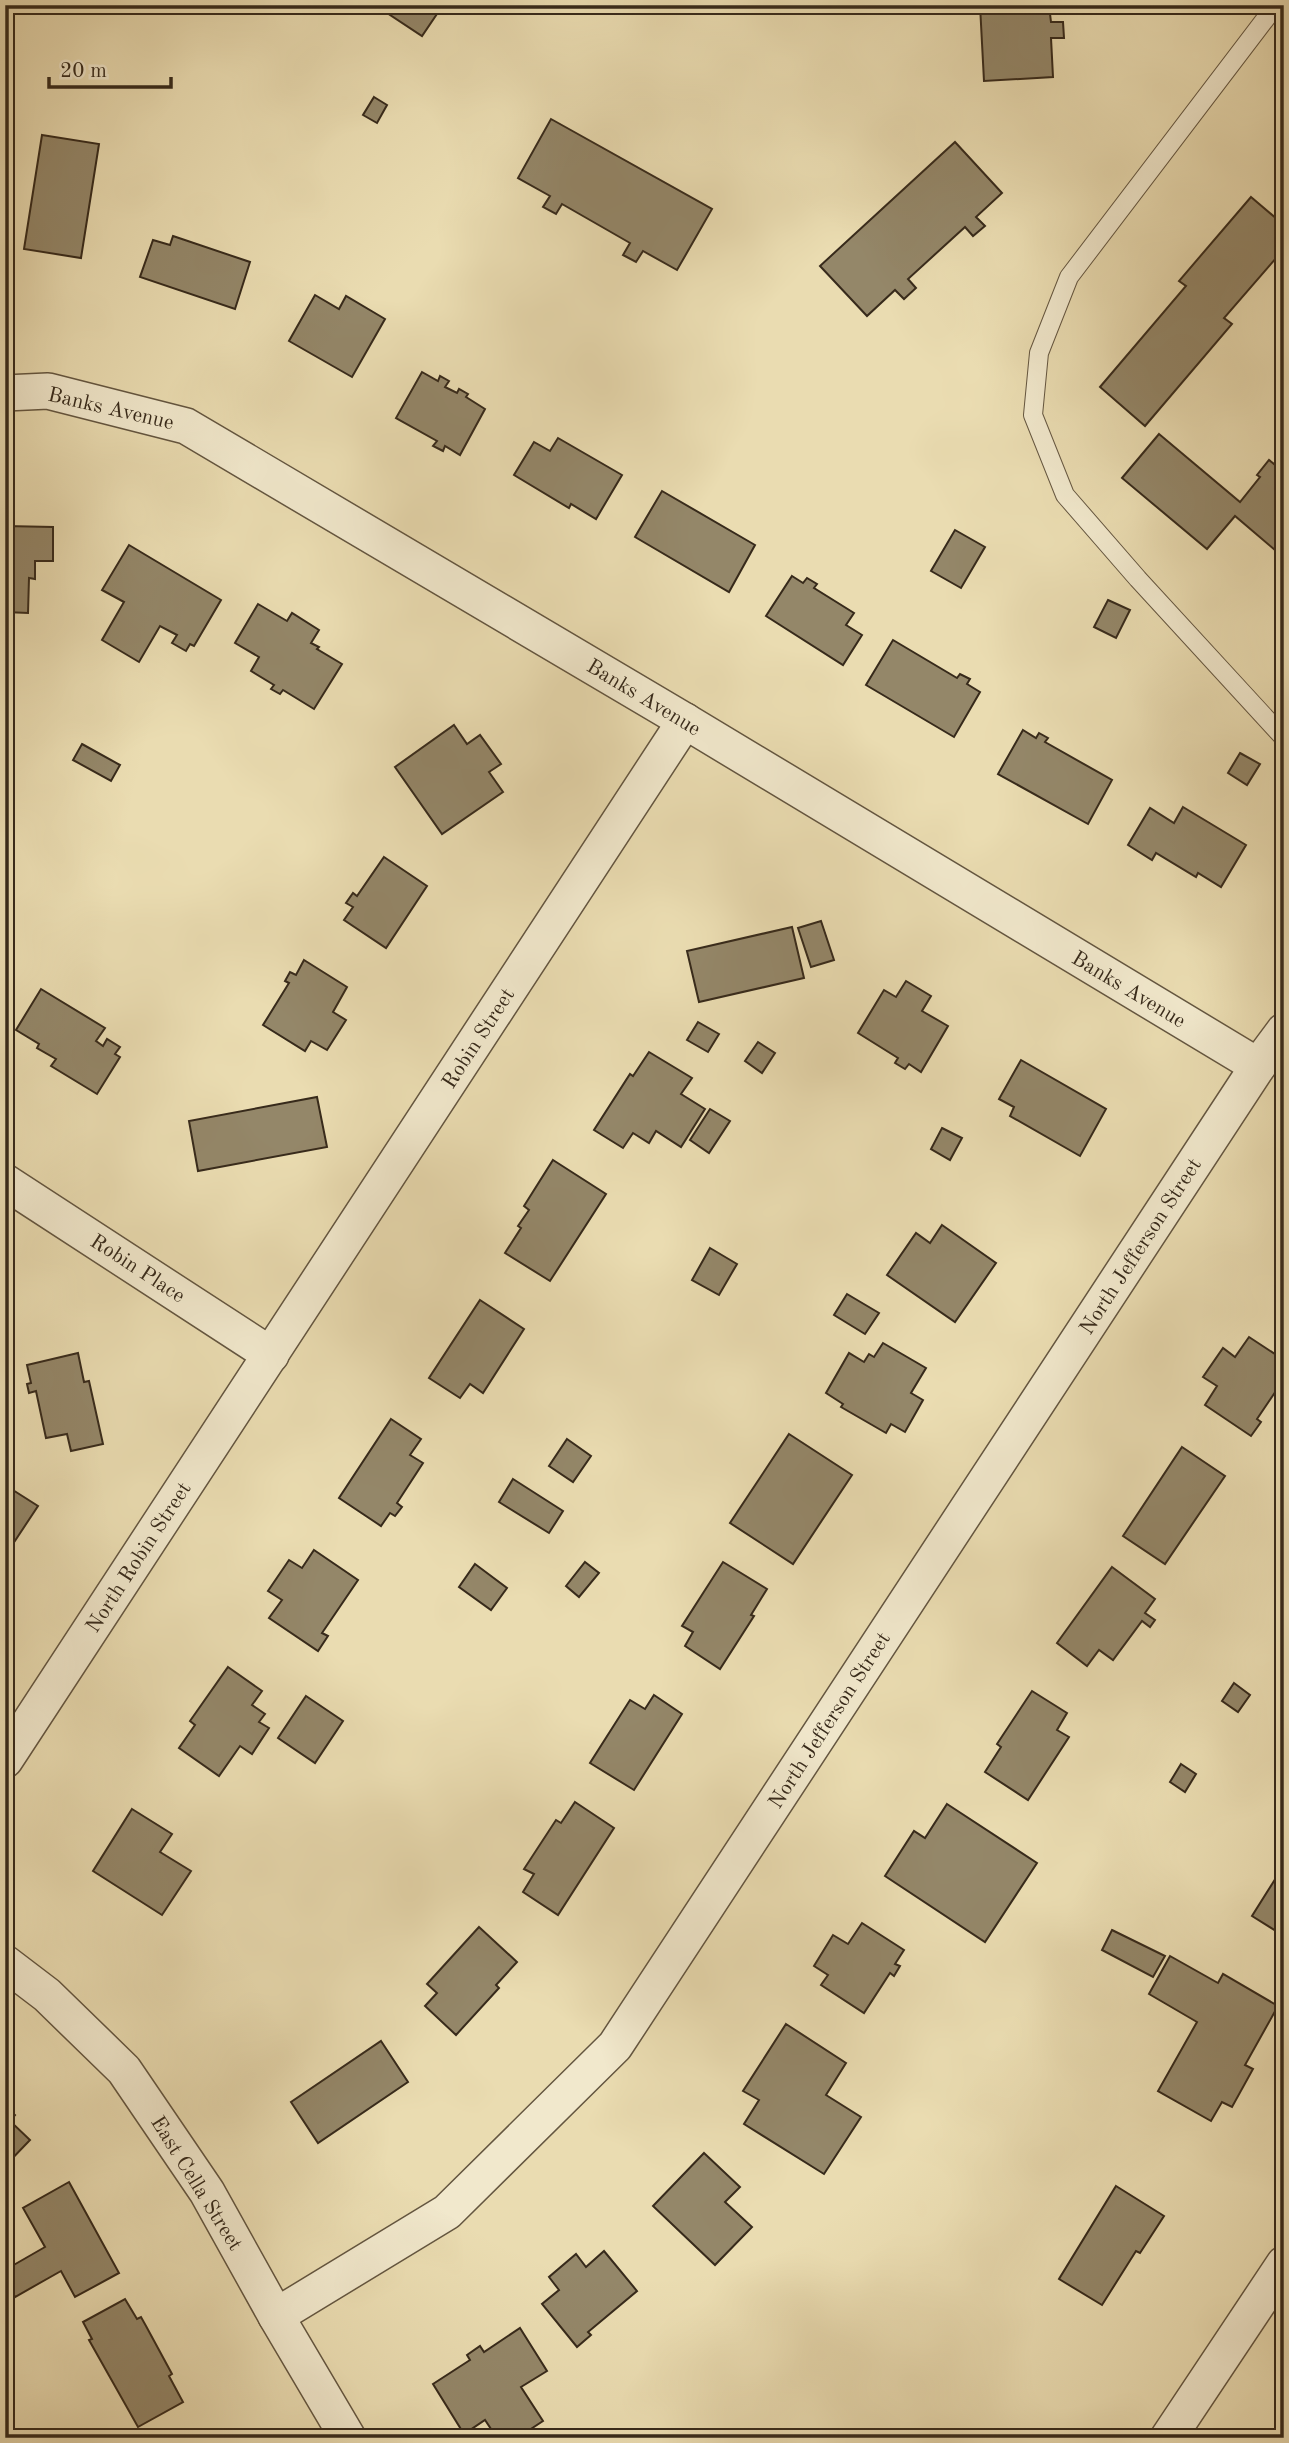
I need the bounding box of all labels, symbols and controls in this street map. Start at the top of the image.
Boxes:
scale bar [49,46,172,90]
text: 20 m [60,61,107,82]
street label: Banks Avenue [46,385,176,434]
street label: Banks Avenue [583,656,704,740]
street label: Banks Avenue [1068,948,1189,1032]
street label: Robin Street [439,985,519,1093]
street label: North Jefferson Street [1077,1155,1206,1339]
street label: Robin Place [86,1231,188,1308]
street label: North Robin Street [83,1479,196,1637]
street label: North Jefferson Street [766,1629,895,1813]
street label: East Cella Street [146,2113,245,2255]

